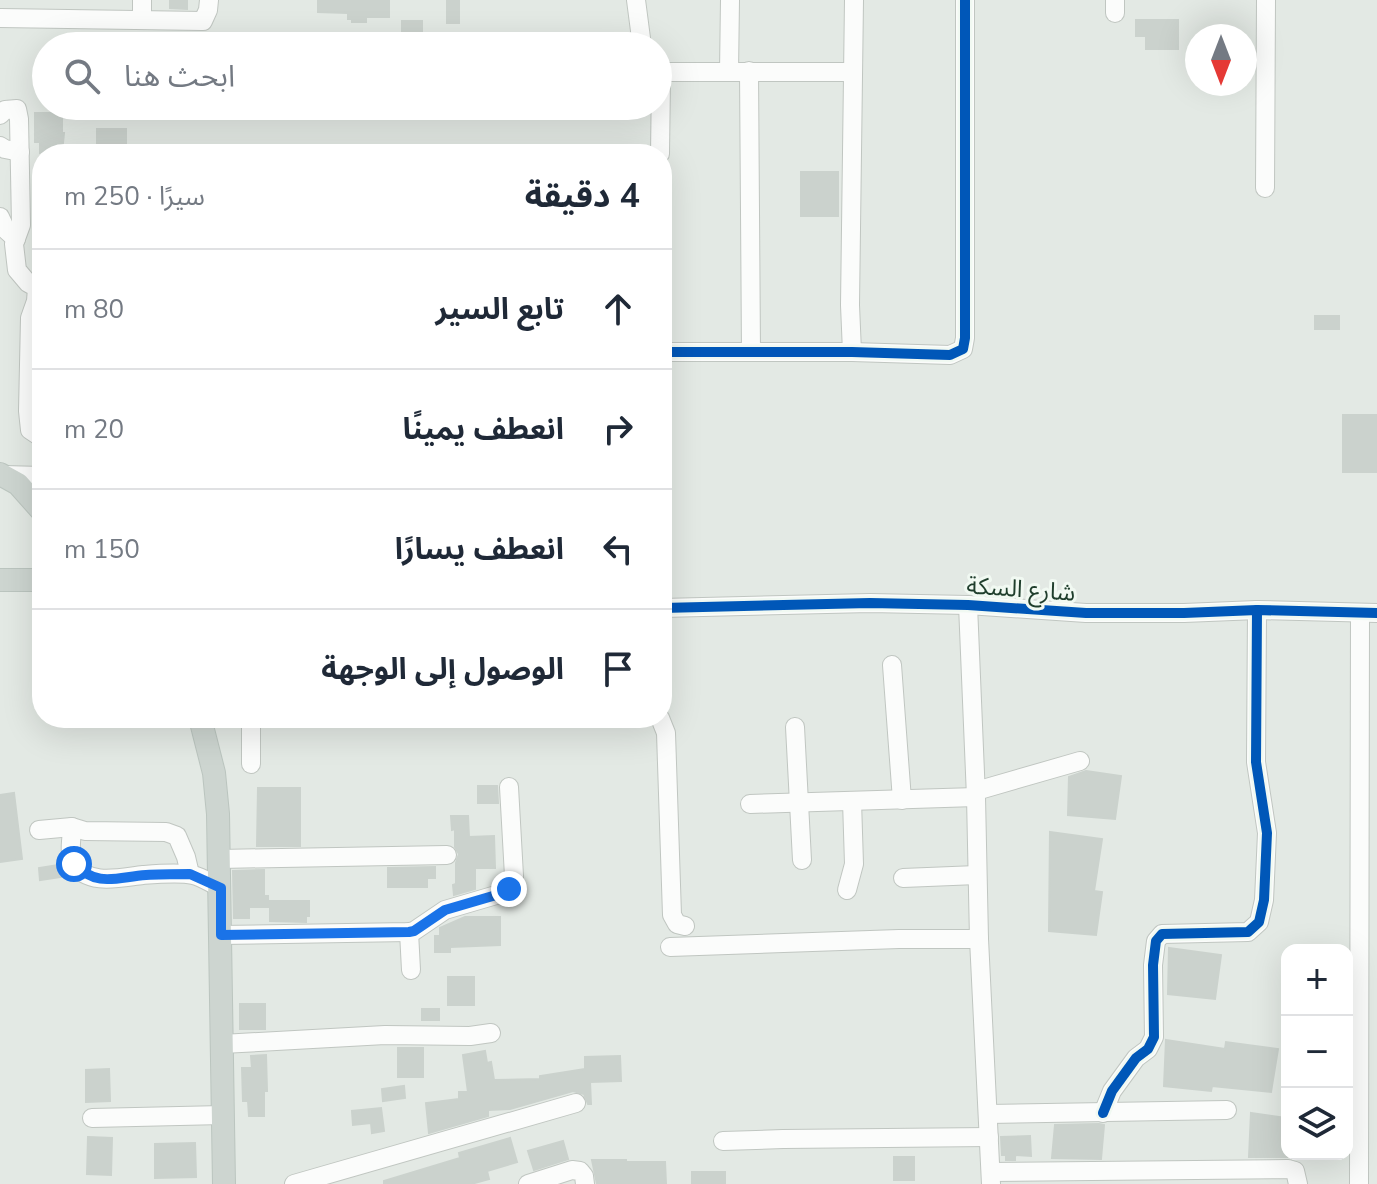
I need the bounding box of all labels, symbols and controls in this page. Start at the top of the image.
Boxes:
north arrow [1185,24,1257,96]
search box [32,32,672,120]
icon: search [60,54,104,98]
text: ابحث هنا [124,56,235,97]
text: 4 دقيقة [525,173,640,219]
text: سيرًا · 250 m [64,179,205,214]
icon: ahead [596,287,640,331]
text: تابع السير [436,289,564,330]
text: 80 m [64,292,124,327]
icon: right [596,407,640,451]
text: انعطف يمينًا [403,409,564,450]
text: 20 m [64,412,124,447]
icon: left [596,527,640,571]
text: انعطف يسارًا [395,529,564,570]
text: 150 m [64,532,140,567]
street label: شارع السكة [965,569,1077,610]
icon: arrive [596,647,640,691]
text: الوصول إلى الوجهة [321,649,564,690]
route start [56,846,92,882]
route end [491,871,527,907]
map controls [1281,944,1353,1160]
button: + [1281,944,1353,1016]
button: − [1281,1016,1353,1088]
button: layers [1281,1088,1353,1160]

